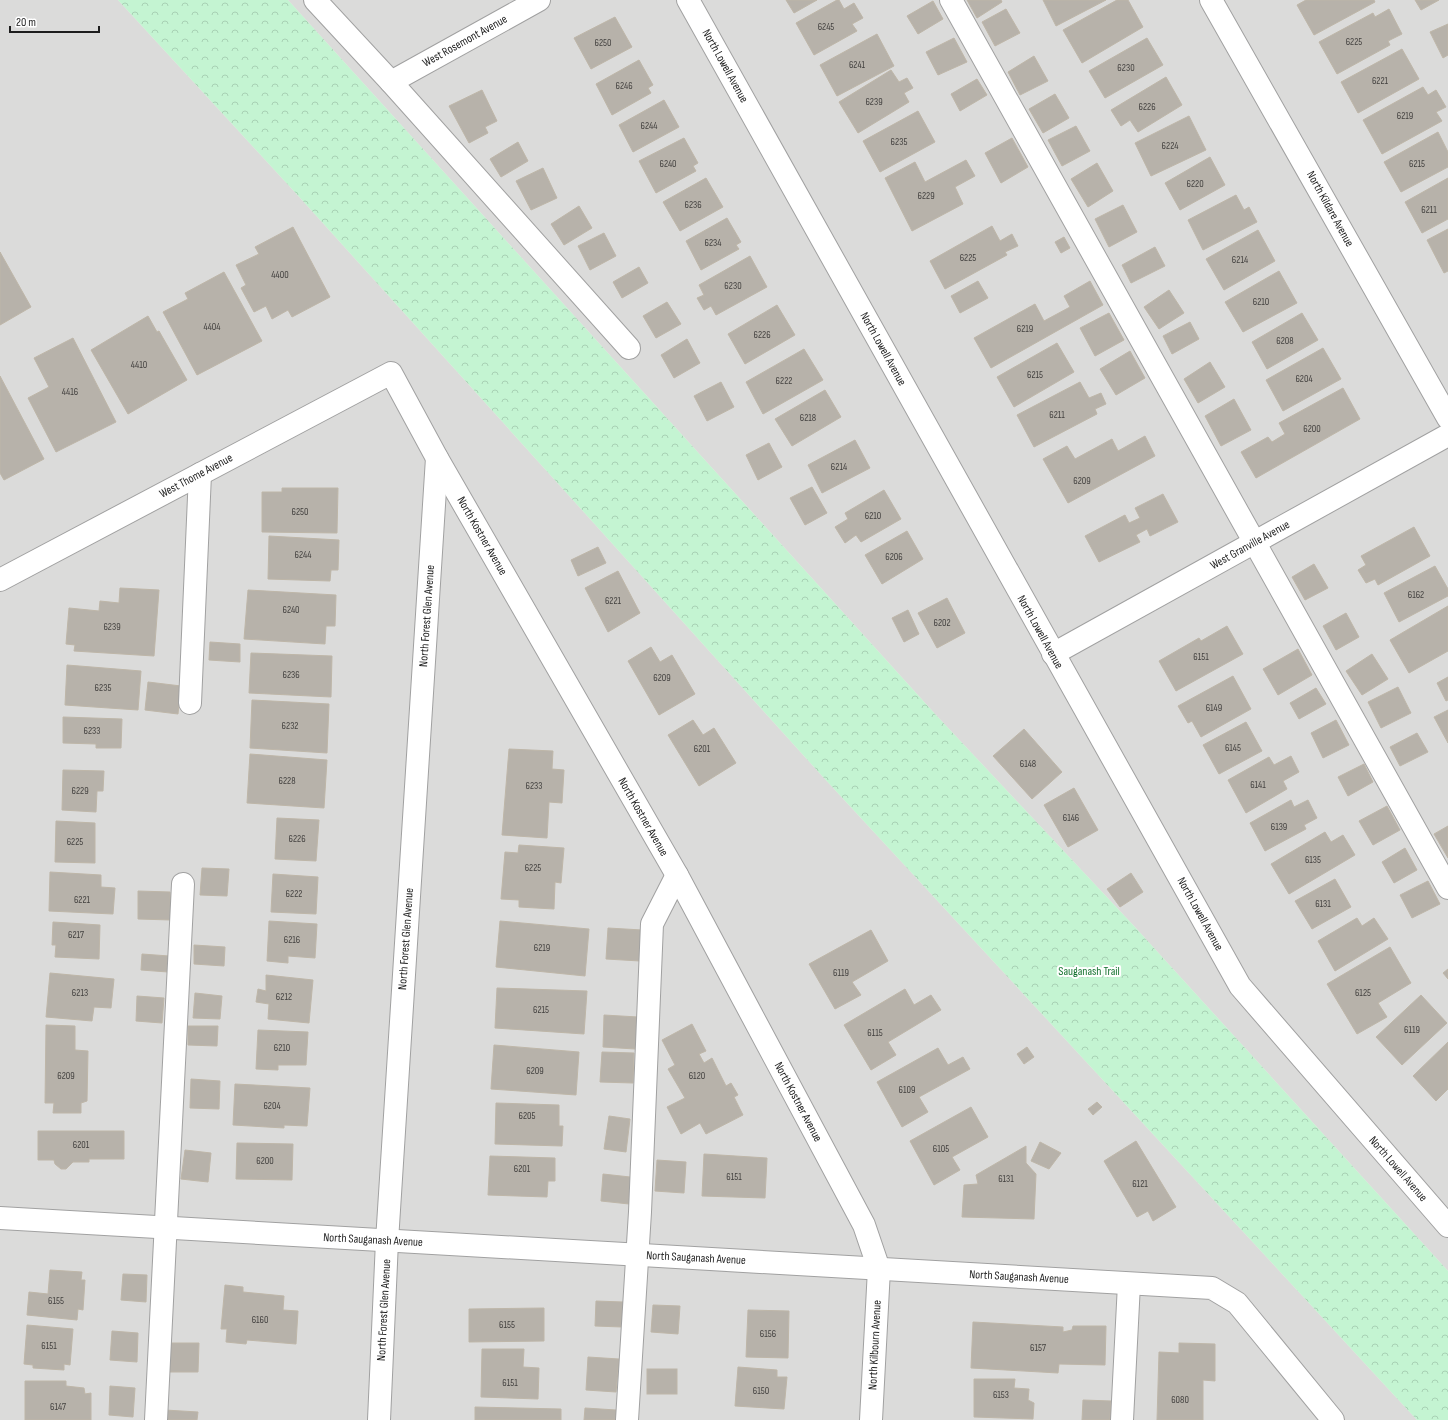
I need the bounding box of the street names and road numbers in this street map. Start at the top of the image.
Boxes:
street label: West Rosemont Avenue [420,11,510,71]
street label: North Lowell Avenue [699,27,751,106]
street label: North Kildare Avenue [1303,169,1357,250]
street label: North Lowell Avenue [857,310,909,389]
street label: West Thome Avenue [157,450,235,502]
street label: North Kostner Avenue [453,494,511,578]
street label: West Granville Avenue [1208,517,1293,573]
street label: North Forest Glen Avenue [416,564,438,667]
street label: North Lowell Avenue [1014,593,1066,672]
street label: North Kostner Avenue [614,775,672,859]
street label: North Lowell Avenue [1174,875,1226,954]
street label: North Forest Glen Avenue [395,887,417,990]
street label: North Kostner Avenue [771,1060,825,1145]
street label: North Lowell Avenue [1365,1133,1431,1205]
street label: North Sauganash Avenue [323,1230,423,1250]
street label: North Sauganash Avenue [646,1248,746,1268]
street label: North Forest Glen Avenue [374,1258,394,1361]
street label: North Sauganash Avenue [969,1267,1069,1287]
street label: North Kilbourn Avenue [865,1299,885,1390]

